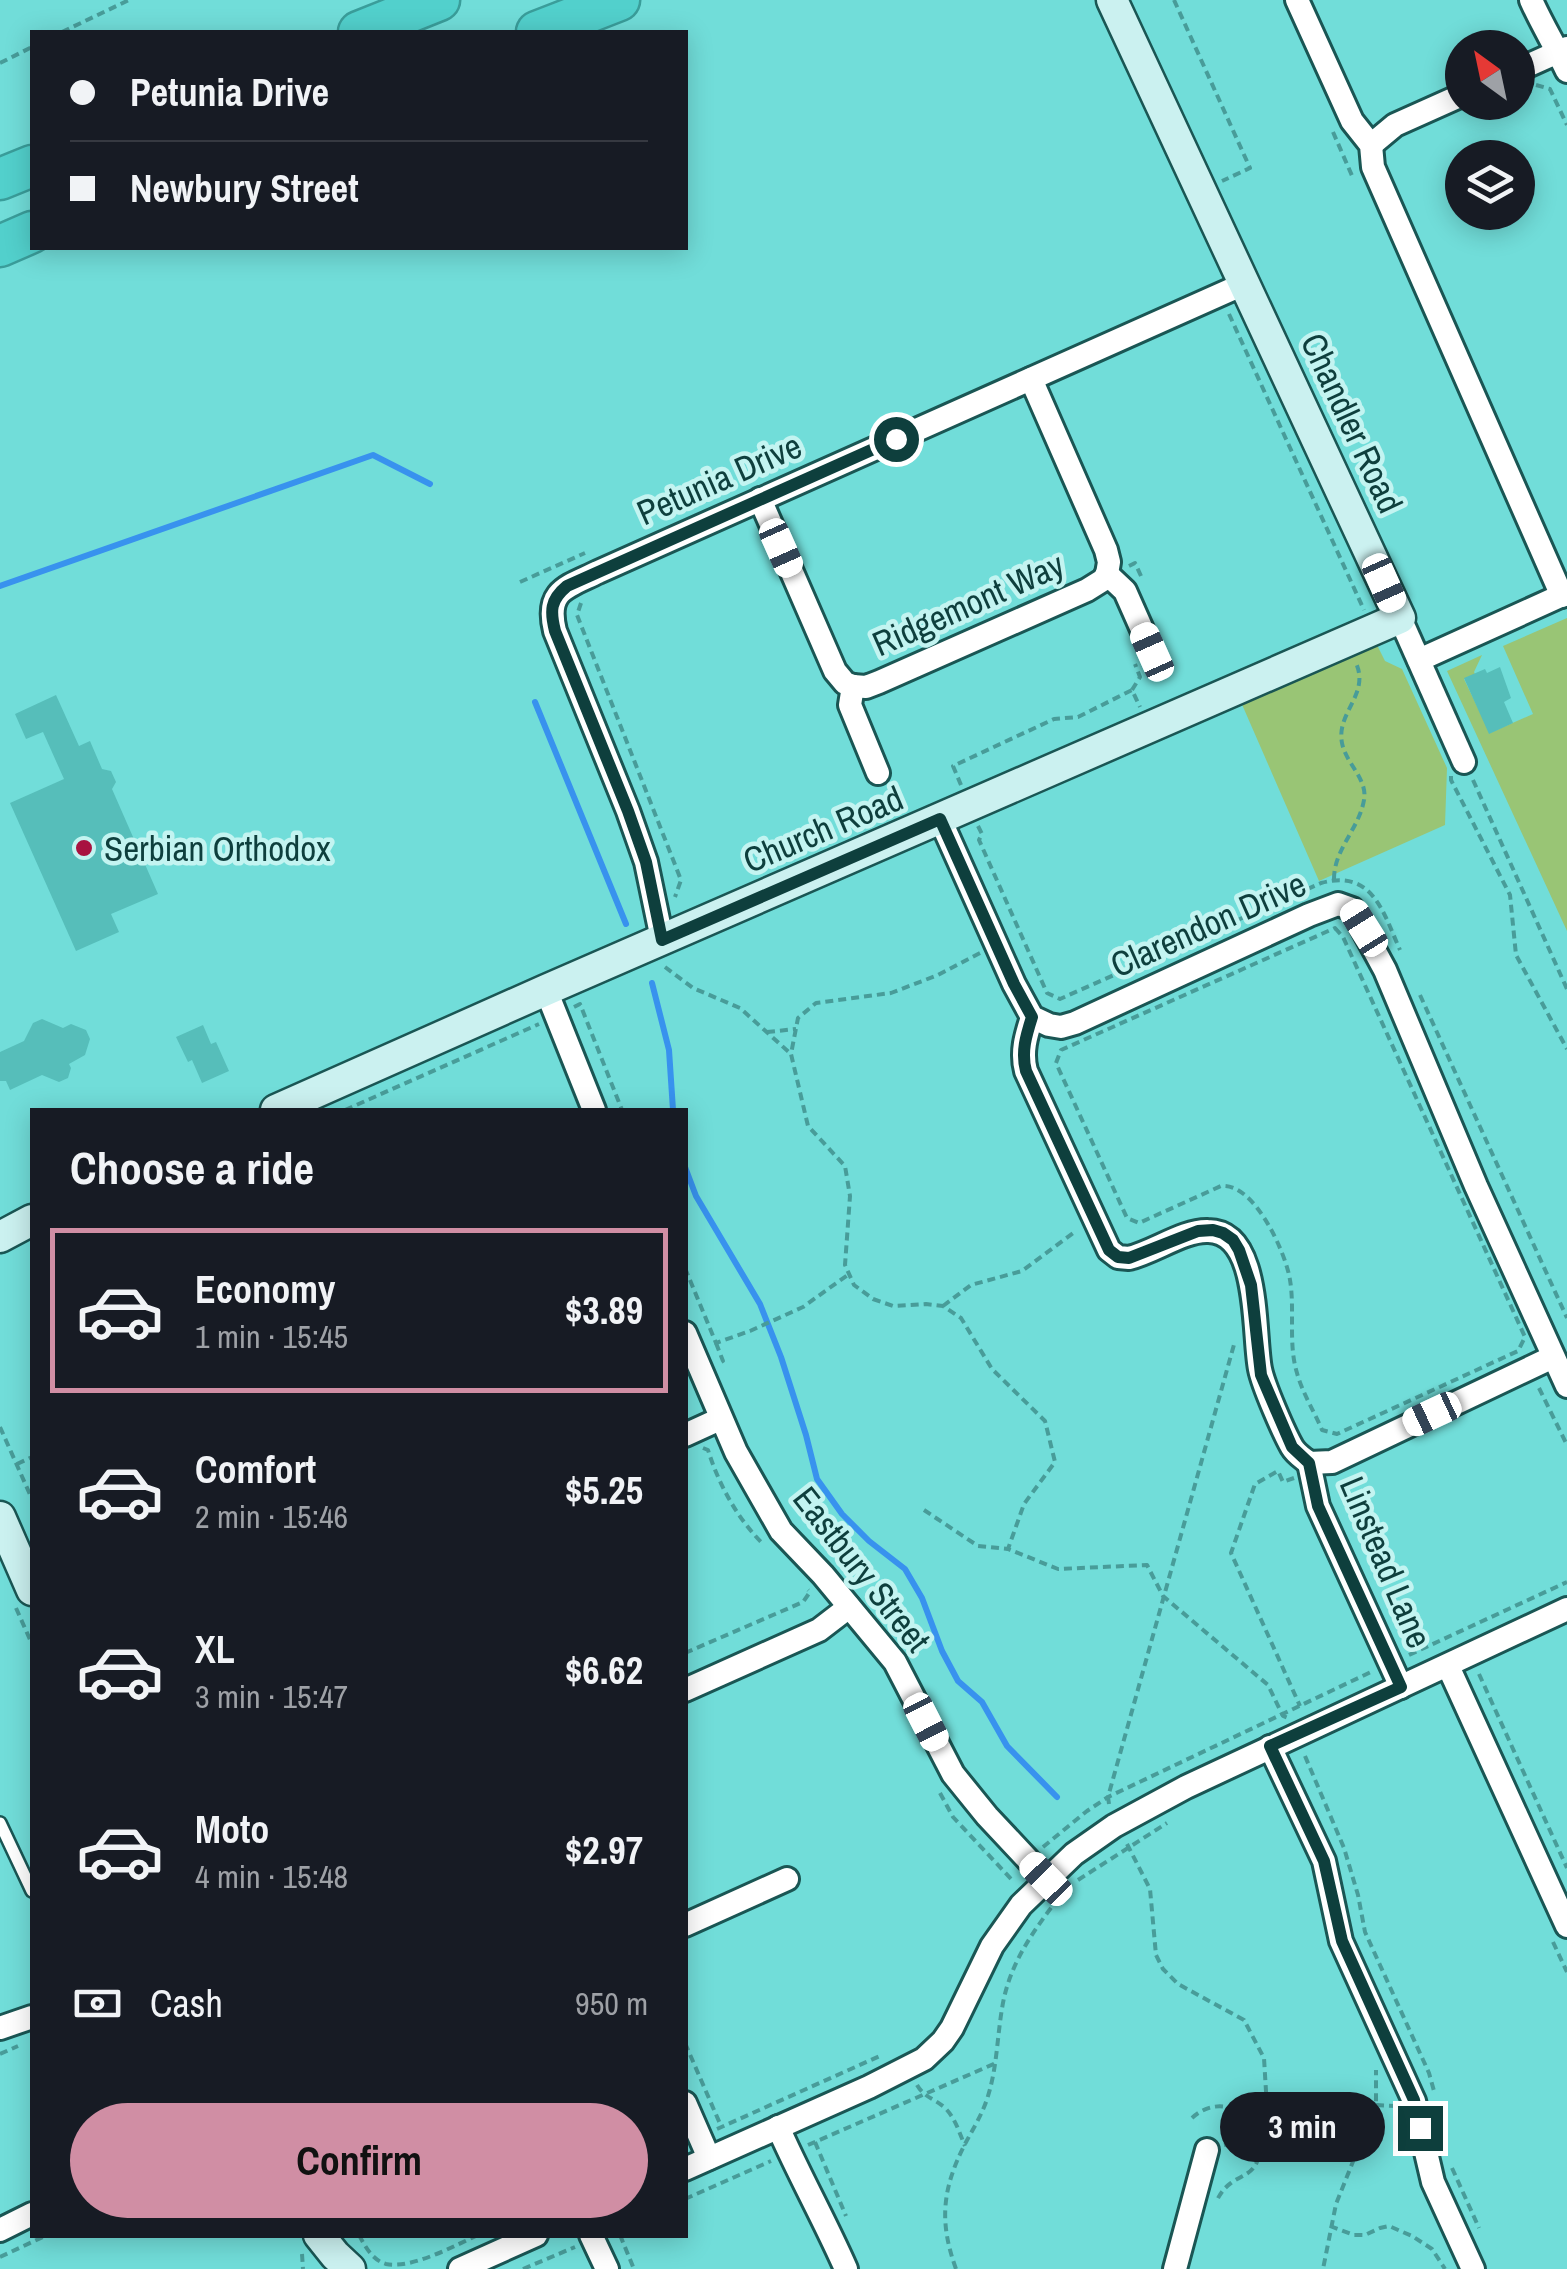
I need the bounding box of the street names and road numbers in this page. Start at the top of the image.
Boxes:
street label: Chandler Road [1290,326,1414,520]
street label: Petunia Drive [629,422,809,536]
street label: Ridgemont Way [865,541,1072,667]
street label: Church Road [736,774,910,884]
street label: Clarendon Drive [1103,860,1313,988]
street label: Linstead Lane [1329,1469,1443,1655]
street label: Eastbury Street [783,1477,941,1661]

